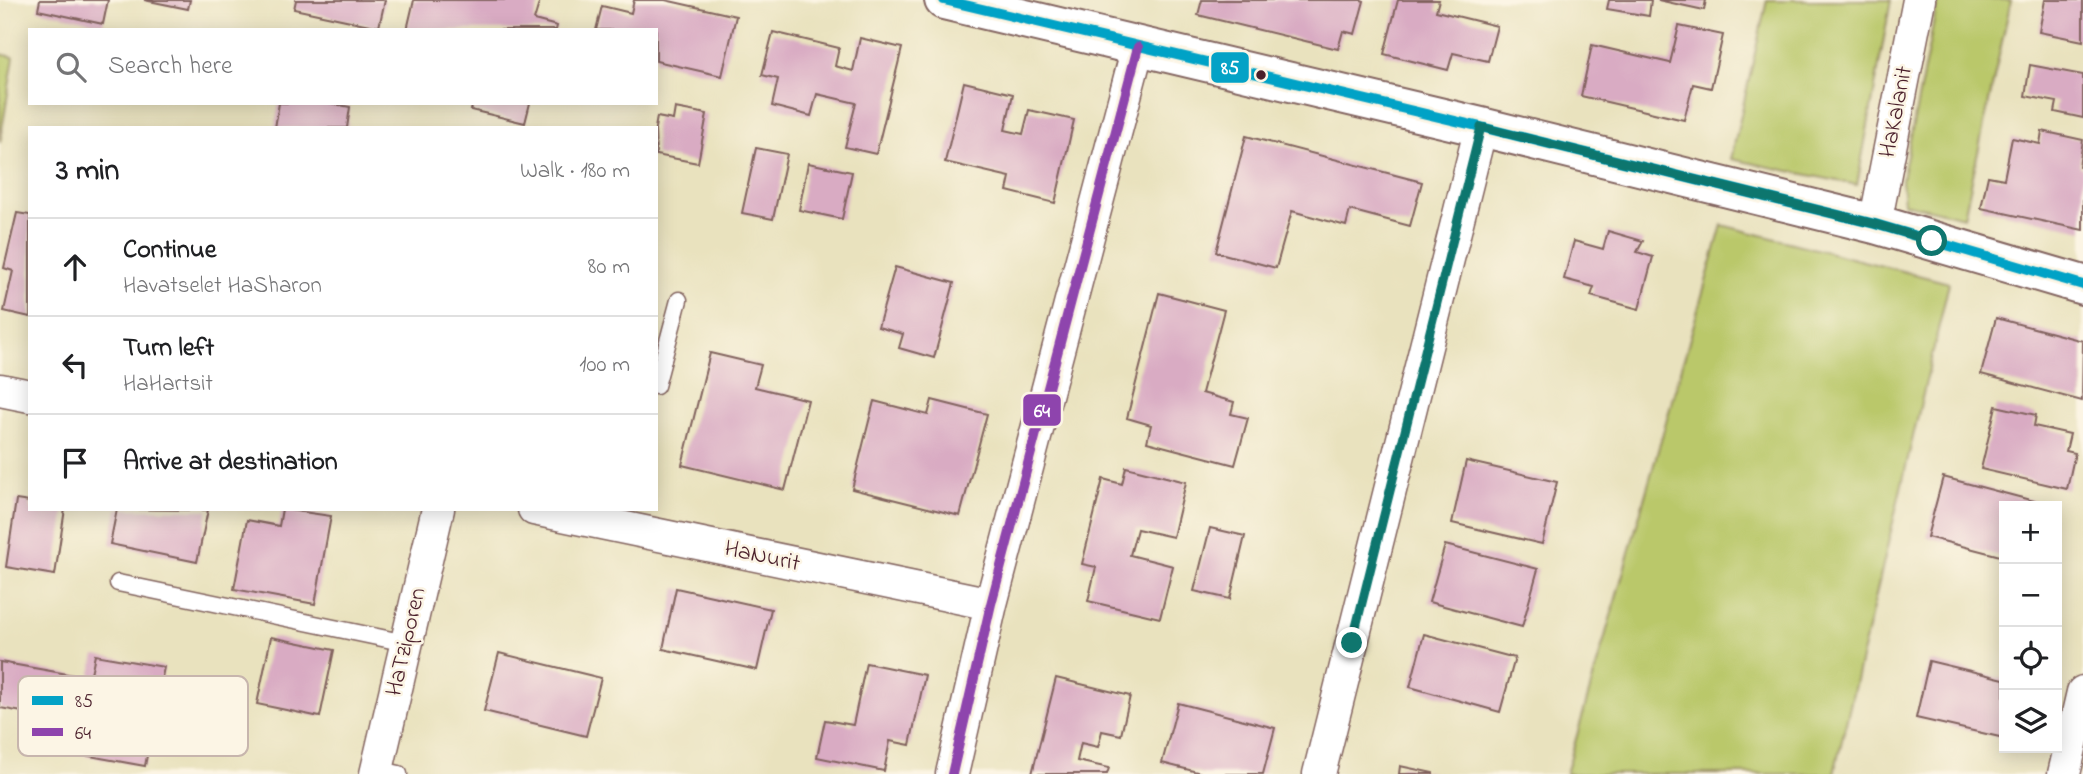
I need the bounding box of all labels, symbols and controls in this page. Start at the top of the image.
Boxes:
search box [28,28,658,105]
icon: search [52,48,90,86]
text: Search here [108,48,233,86]
line badge: 85 [1210,51,1250,84]
text: 85 [1220,56,1239,83]
street label: HaKalanit [1871,63,1923,161]
unlabelled marker [1254,68,1268,82]
text: 3 min [56,150,119,194]
text: Walk · 180 m [520,155,630,188]
route start [1916,225,1947,256]
text: Continue [123,232,216,270]
icon: ahead [56,248,94,286]
text: 80 m [588,251,630,284]
text: Havatselet HaSharon [123,270,322,303]
text: Turn left [123,330,214,368]
icon: left [56,346,94,384]
text: 100 m [579,349,630,382]
text: HaHartsit [123,368,213,401]
line badge: 64 [1022,393,1062,427]
text: 64 [1034,399,1050,426]
icon: arrive [56,444,94,482]
text: Arrive at destination [123,444,338,482]
map controls [1999,501,2062,753]
button: + [1999,501,2062,564]
street label: HaNurit [721,532,803,582]
button: − [1999,564,2062,627]
street label: HaTziporen [378,584,436,700]
route end [1336,627,1367,658]
button: locate [1999,627,2062,690]
legend [18,676,248,756]
text: 85 [75,689,93,716]
button: layers [1999,690,2062,753]
text: 64 [75,721,91,748]

